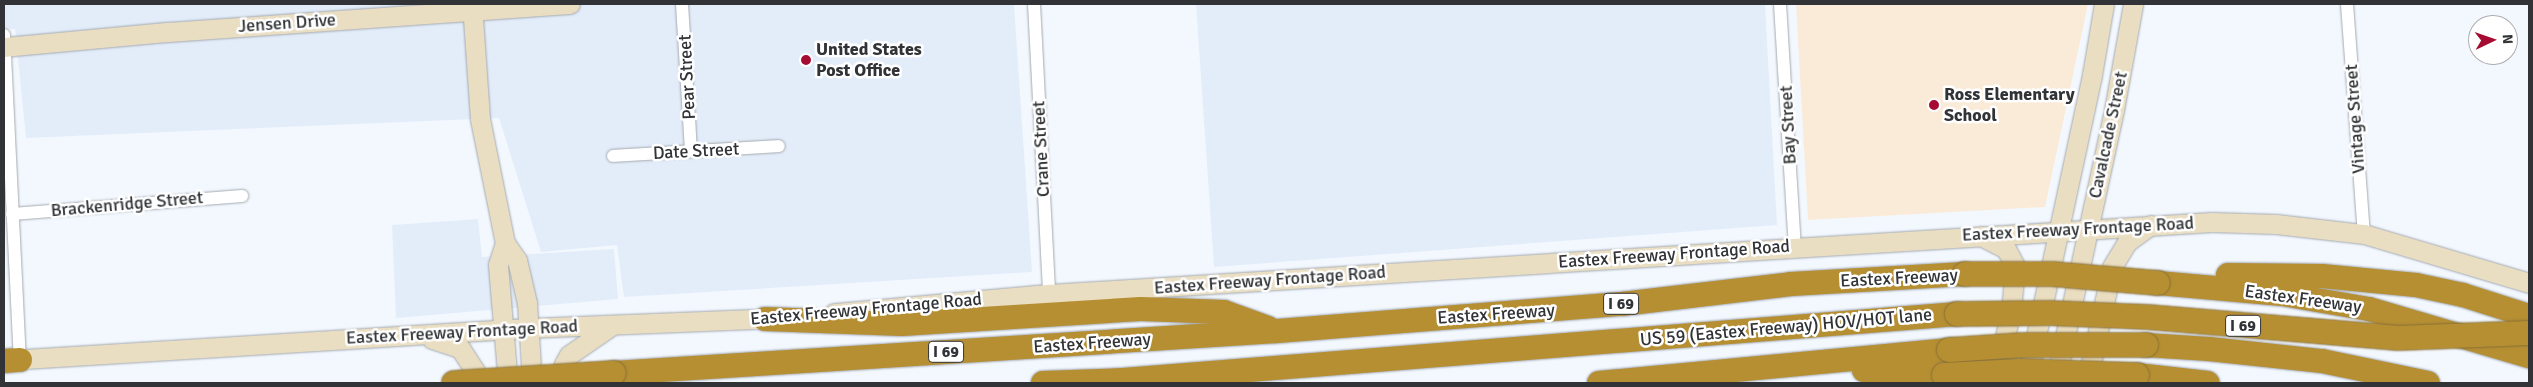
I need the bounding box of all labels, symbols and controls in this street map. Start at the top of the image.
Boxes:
street label: Jensen Drive [237,9,337,37]
north arrow [2468,15,2518,65]
street label: Pear Street [674,34,700,120]
text: N [2499,34,2516,45]
place label: United States Post Office [816,39,922,82]
marker: United States Post Office [800,54,812,66]
street label: Vintage Street [2340,63,2370,175]
street label: Cavalcade Street [2084,70,2132,200]
place label: Ross Elementary School [1944,84,2075,126]
street label: Bay Street [1775,85,1801,165]
marker: Ross Elementary School [1928,99,1940,111]
street label: Crane Street [1028,100,1054,198]
street label: Date Street [652,138,740,164]
street label: Brackenridge Street [50,187,204,221]
street label: Eastex Freeway Frontage Road [1961,212,2195,246]
street label: Eastex Freeway Frontage Road [1557,235,1791,273]
street label: Eastex Freeway Frontage Road [1153,261,1387,299]
street label: Eastex Freeway [1840,264,1958,292]
street label: Eastex Freeway [2243,280,2363,318]
street label: Eastex Freeway Frontage Road [749,288,983,330]
road number: I 69 [1602,290,1640,318]
street label: Eastex Freeway [1437,299,1555,329]
street label: US 59 (Eastex Freeway) HOV/HOT lane [1639,303,1933,351]
road number: I 69 [2224,312,2262,340]
street label: Eastex Freeway Frontage Road [345,315,579,349]
street label: Eastex Freeway [1033,328,1151,358]
road number: I 69 [927,338,965,366]

